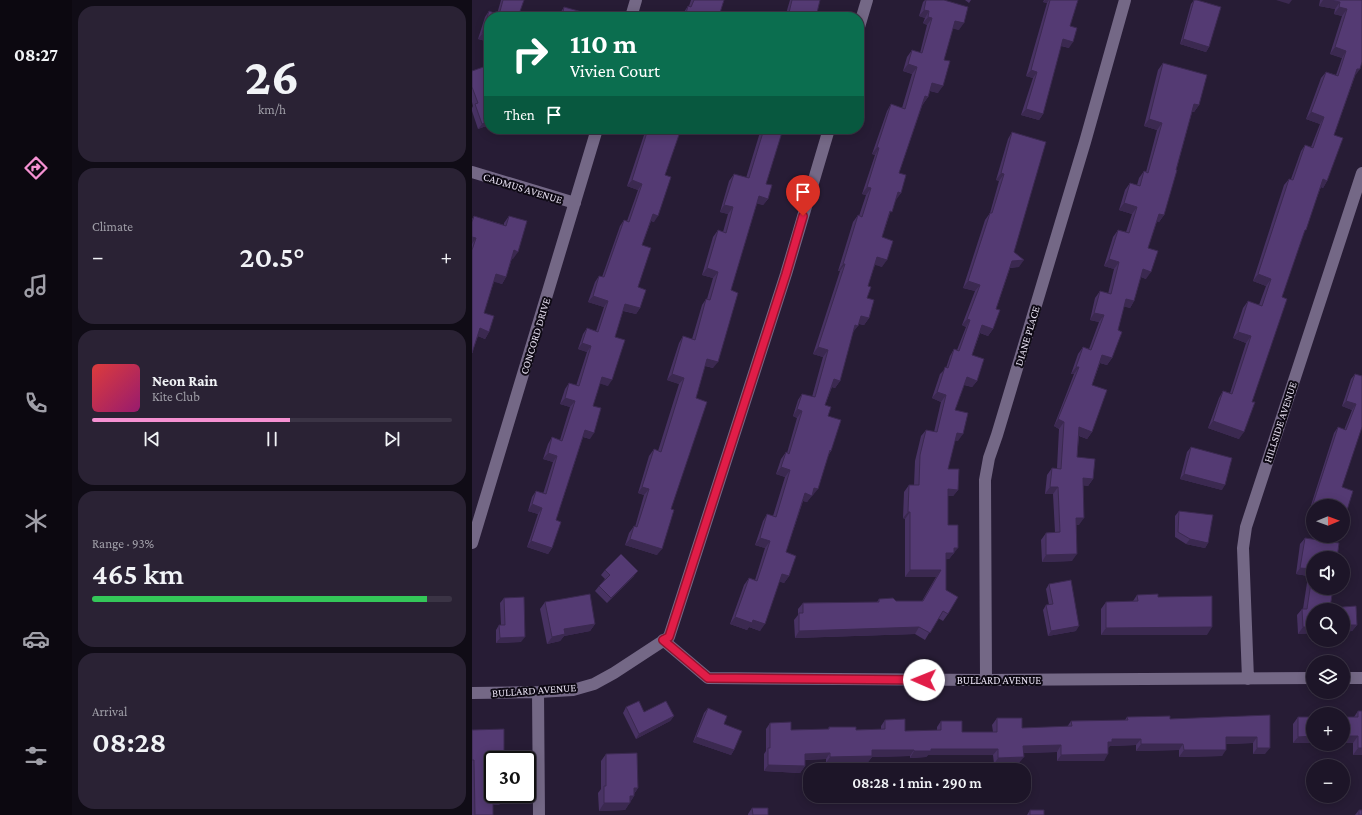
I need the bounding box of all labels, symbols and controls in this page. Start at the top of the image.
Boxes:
icon: right [504,28,556,80]
text: 110 m [570,28,637,59]
text: 08:27 [14,45,58,65]
text: 26 [245,47,299,105]
text: Vivien Court [570,61,660,81]
text: km/h [258,102,286,117]
icon: arrive [543,104,565,126]
text: Then [504,107,535,123]
icon: directions [22,154,50,182]
street label: CADMUS AVENUE [482,170,564,206]
pin [786,175,820,216]
icon: arrive [792,181,814,203]
text: Climate [92,219,133,234]
text: 20.5° [240,240,304,273]
text: − [92,244,104,269]
text: + [440,244,452,269]
icon: music [22,272,50,300]
street label: CONCORD DRIVE [518,296,552,376]
street label: DIANE PLACE [1012,305,1042,367]
text: Neon Rain [152,373,218,389]
street label: HILLSIDE AVENUE [1261,380,1299,464]
icon: phone [22,389,50,417]
text: Kite Club [152,389,200,404]
icon: previous [141,428,163,450]
icon: pause [261,428,283,450]
icon: next [381,428,403,450]
north arrow [1306,499,1350,543]
map controls [1306,499,1350,803]
icon: climate [22,507,50,535]
text: Range · 93% [92,536,154,551]
button: sound [1306,551,1350,595]
text: 465 km [92,557,184,590]
button: search [1306,603,1350,647]
icon: car [22,625,50,653]
button: layers [1306,655,1350,699]
position arrow [903,659,945,701]
street label: BULLARD AVENUE [957,674,1041,686]
street label: BULLARD AVENUE [491,681,577,699]
text: Arrival [92,704,127,719]
button: + [1306,707,1350,751]
text: 08:28 [92,725,166,758]
icon: filters [22,742,50,770]
speed limit sign: 30 [484,751,536,803]
button: − [1306,759,1350,803]
text: 08:28 · 1 min · 290 m [852,775,982,791]

